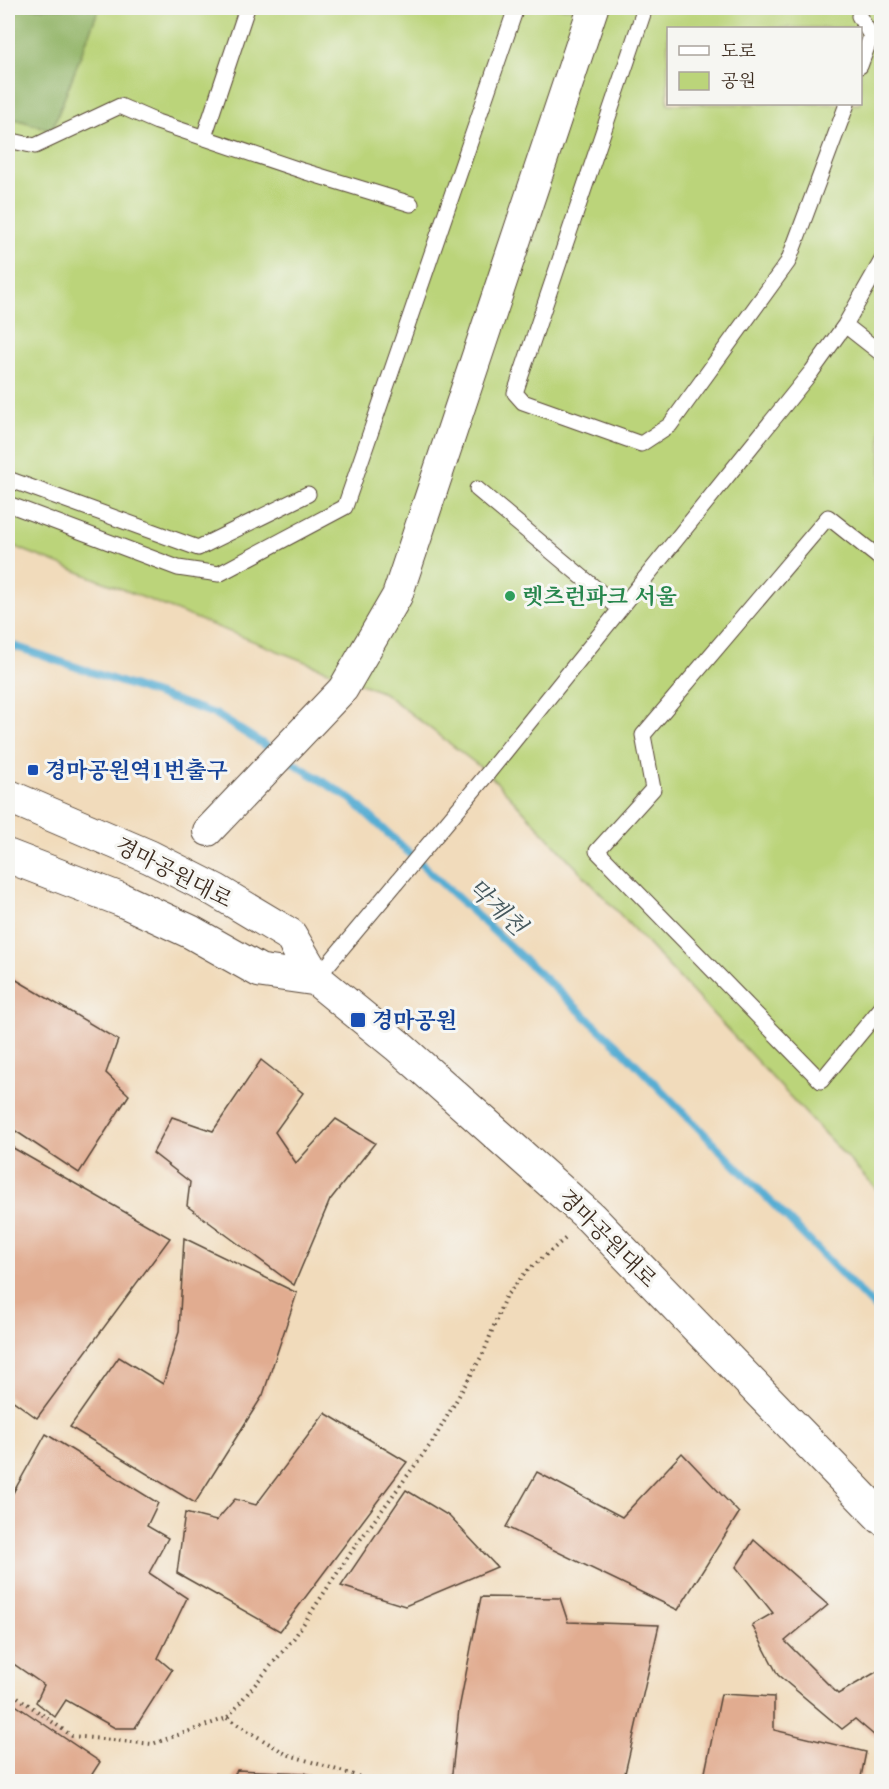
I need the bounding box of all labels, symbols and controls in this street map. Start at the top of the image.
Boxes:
legend [667,27,862,105]
text: 도로 [721,43,756,61]
text: 공원 [721,72,756,91]
place label: 렛츠런파크 서울 [522,584,677,609]
marker: 렛츠런파크 서울 [503,589,517,603]
place label: 경마공원역1번출구 [45,758,228,783]
marker: 경마공원역1번출구 [26,763,40,777]
street label: 경마공원대로 [111,834,235,913]
water label: 막계천 [462,874,533,942]
place label: 경마공원 [372,1008,457,1033]
marker: 경마공원 [349,1011,367,1029]
street label: 경마공원대로 [554,1186,660,1292]

